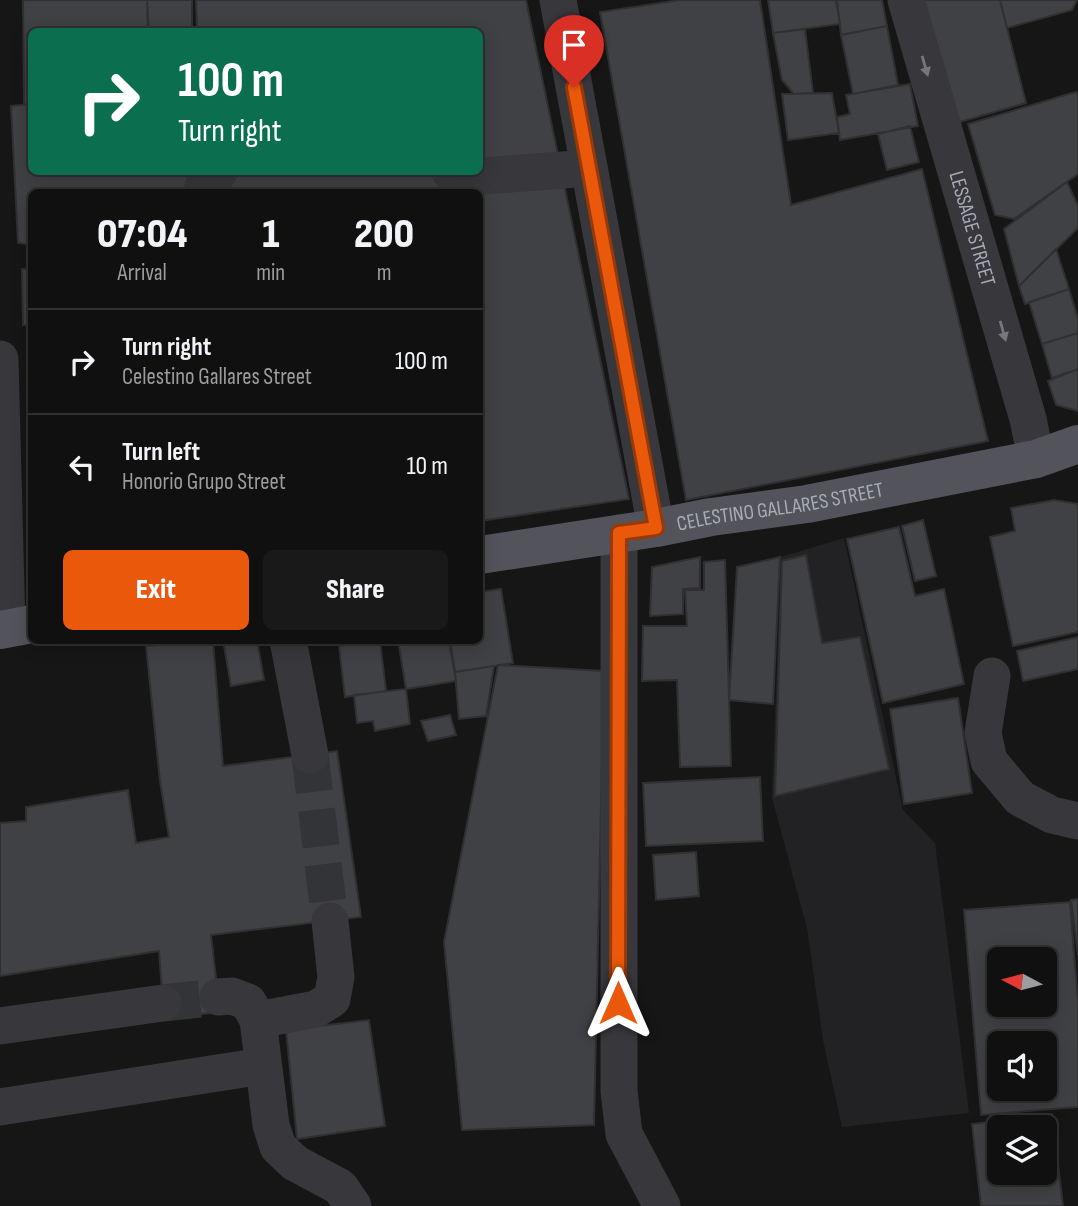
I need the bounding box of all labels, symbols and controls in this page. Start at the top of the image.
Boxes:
pin [544,15,604,87]
icon: arrive [555,26,593,64]
text: 100 m [178,52,284,111]
one-way arrow [921,55,931,76]
icon: right [63,56,154,147]
text: Turn right [178,112,282,151]
street label: LESSAGE STREET [944,168,1001,289]
text: 07:04 [97,209,187,260]
text: 1 [262,209,279,260]
text: 200 [354,209,414,260]
text: Arrival [117,259,167,287]
text: min [256,259,285,287]
text: m [377,259,391,287]
one-way arrow [998,321,1008,342]
text: Turn right [122,332,211,363]
icon: right [63,343,101,381]
text: 100 m [395,346,448,377]
text: Celestino Gallares Street [122,363,312,391]
text: Turn left [122,437,200,468]
icon: left [63,448,101,486]
text: 10 m [406,451,448,482]
text: Honorio Grupo Street [122,468,286,496]
street label: CELESTINO GALLARES STREET [675,477,886,537]
button: Exit [63,550,249,630]
button: Share [263,550,448,630]
north arrow [987,947,1057,1017]
map controls [987,947,1057,1185]
position arrow [581,966,655,1040]
button: sound [987,1031,1057,1101]
button: layers [987,1115,1057,1185]

